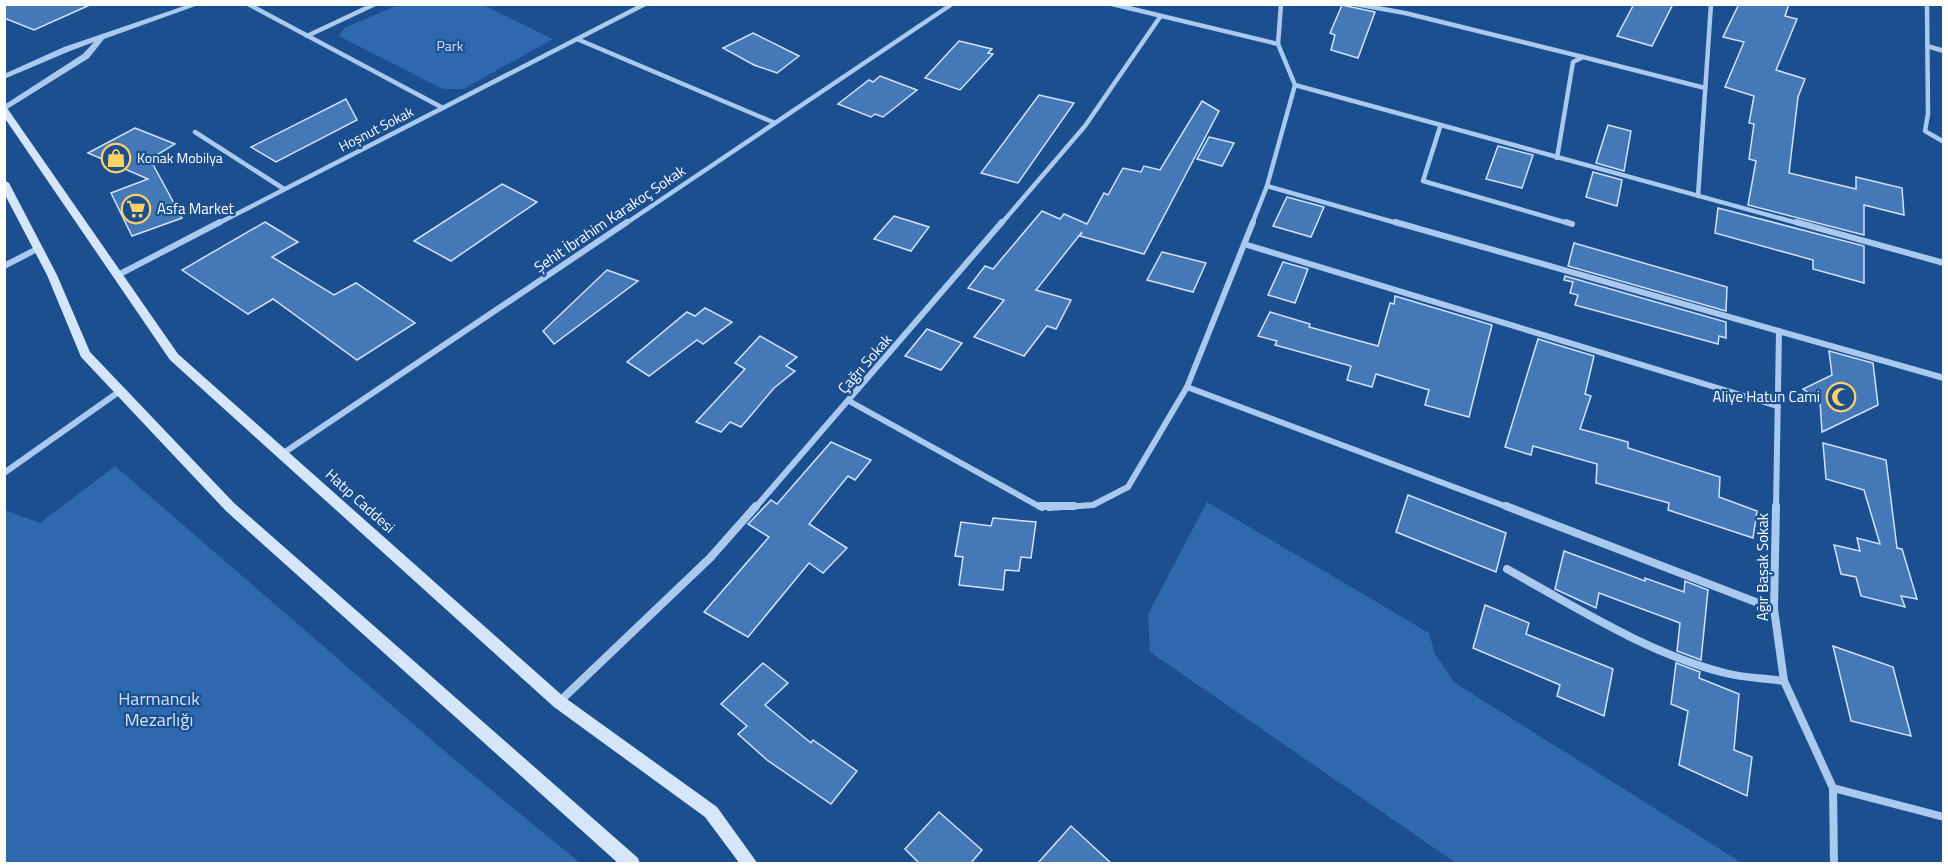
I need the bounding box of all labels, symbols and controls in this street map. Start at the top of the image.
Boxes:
park label: Park [437,35,464,56]
street label: Hoşnut Sokak [335,101,417,156]
shop icon: Konak Mobilya [100,142,132,174]
place label: Konak Mobilya [137,147,223,168]
street label: Şehit İbrahim Karakoç Sokak [529,159,690,278]
supermarket icon: Asfa Market [120,193,152,225]
place label: Asfa Market [157,197,235,220]
street label: Çağrı Sokak [832,329,897,399]
mosque icon: Aliye Hatun Cami [1825,381,1857,413]
place label: Aliye Hatun Cami [1713,385,1820,408]
street label: Hatıp Caddesi [320,463,400,538]
street label: Ağır Başak Sokak [1751,513,1774,621]
park label: Harmancık Mezarlığı [118,685,200,733]

